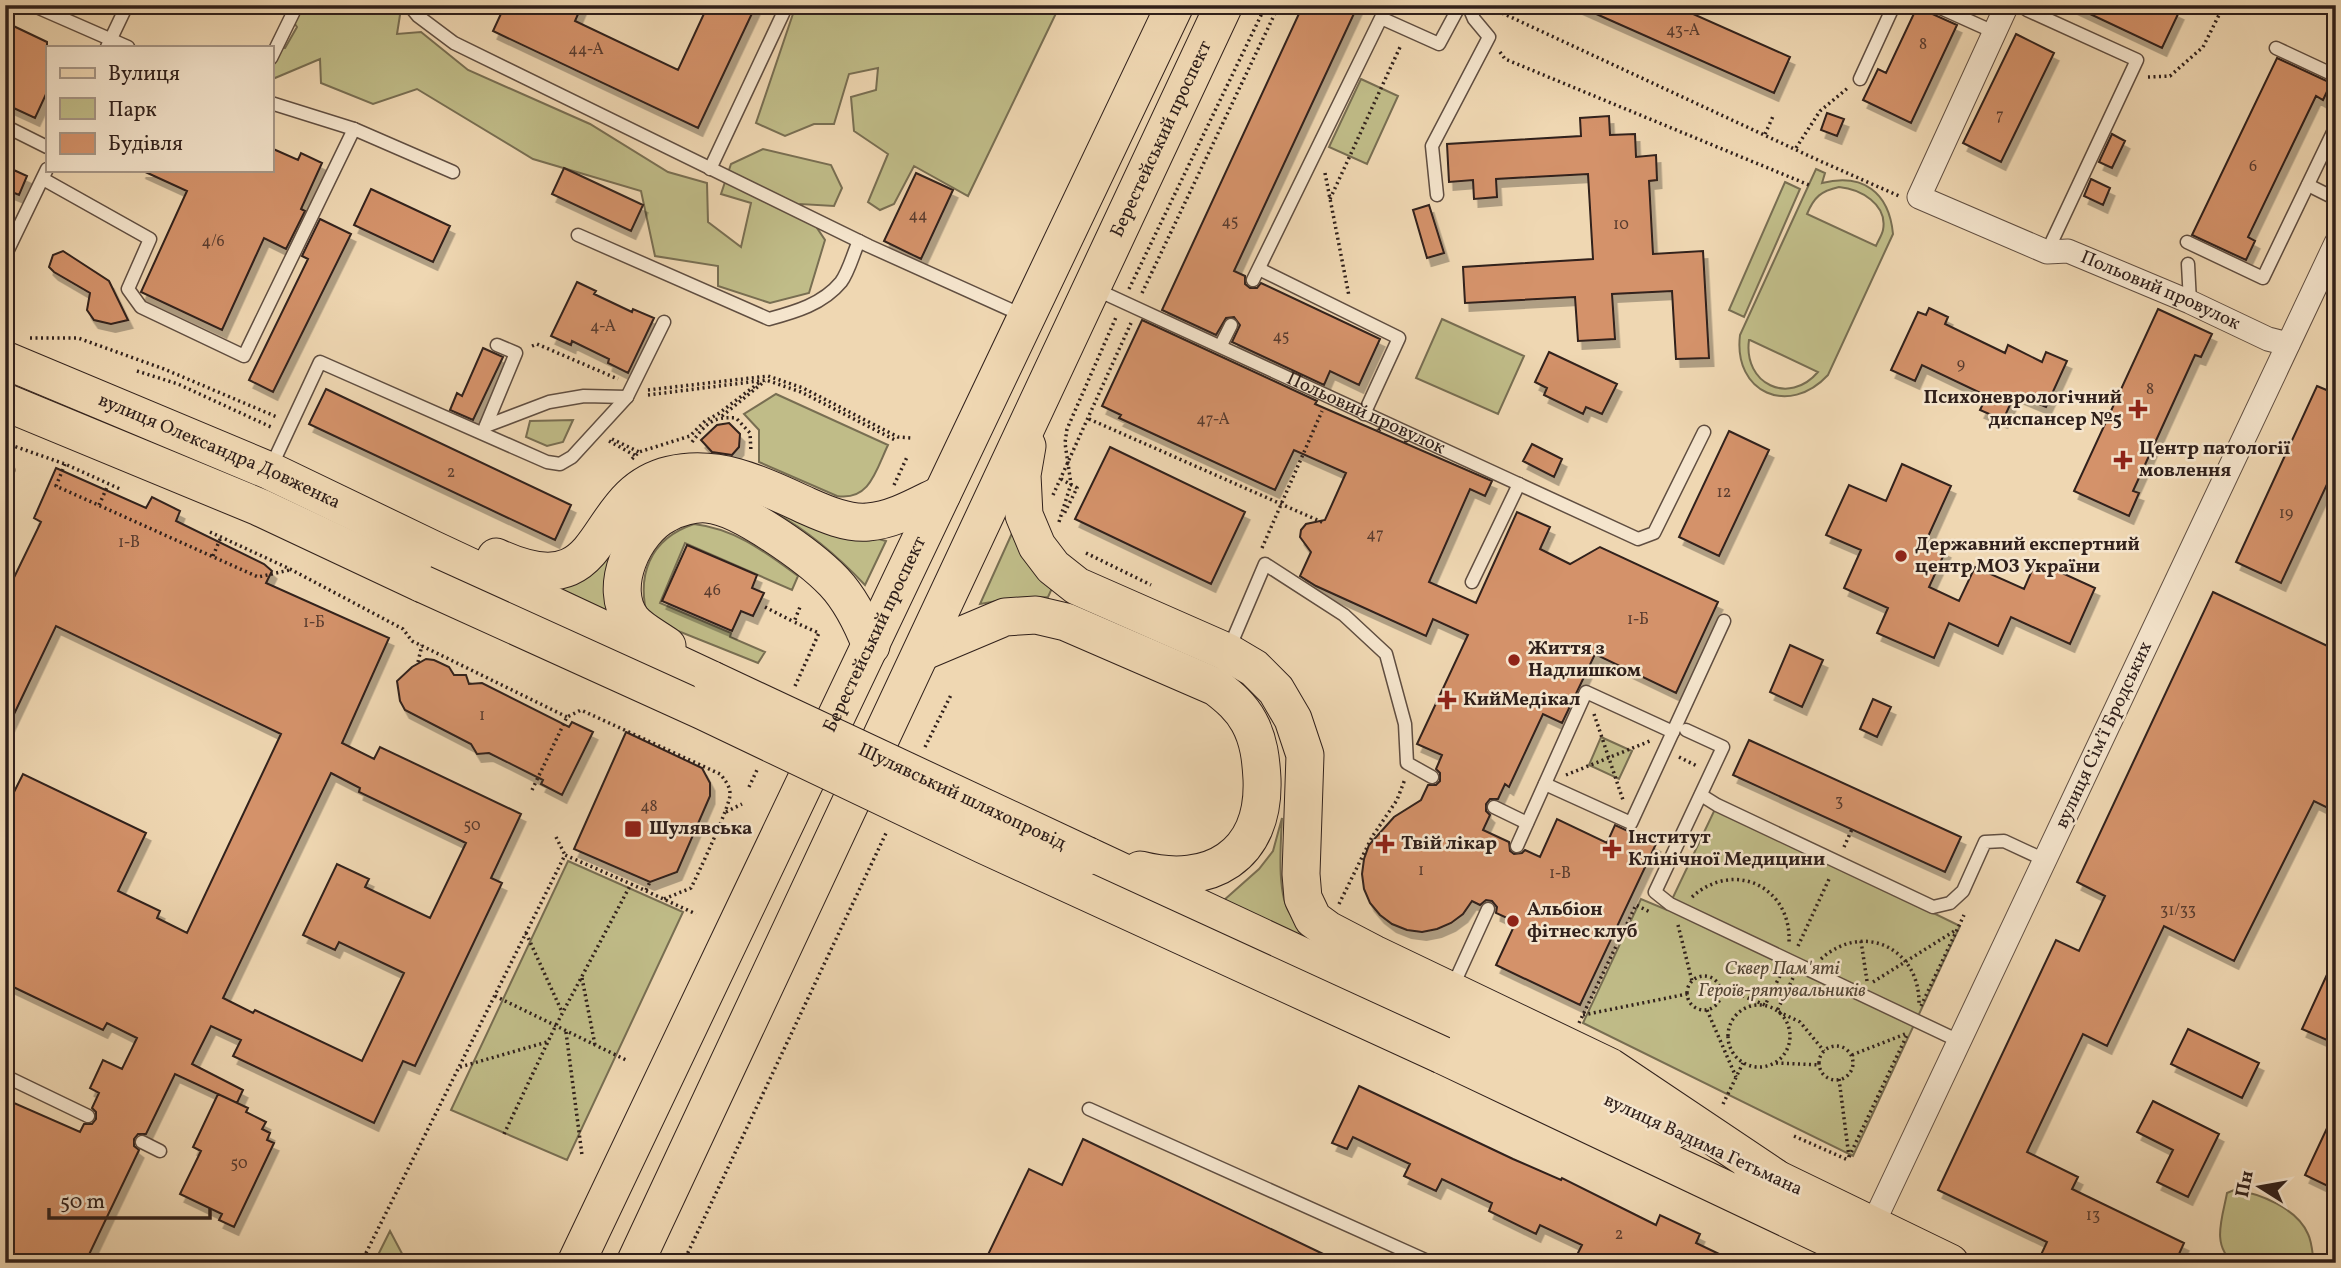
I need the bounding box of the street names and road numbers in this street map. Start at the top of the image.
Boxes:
street label: Берестейський проспект [1104,36,1219,242]
street label: Польовий провулок [2076,245,2244,337]
street label: Польовий провулок [1282,366,1449,461]
street label: вулиця Олександра Довженка [94,387,345,516]
street label: Берестейський проспект [817,532,933,737]
street label: вулиця Сімʼї Бродських [2049,637,2159,833]
street label: Шулявський шляхопровід [854,737,1070,857]
street label: вулиця Вадима Гетьмана [1599,1087,1807,1203]

